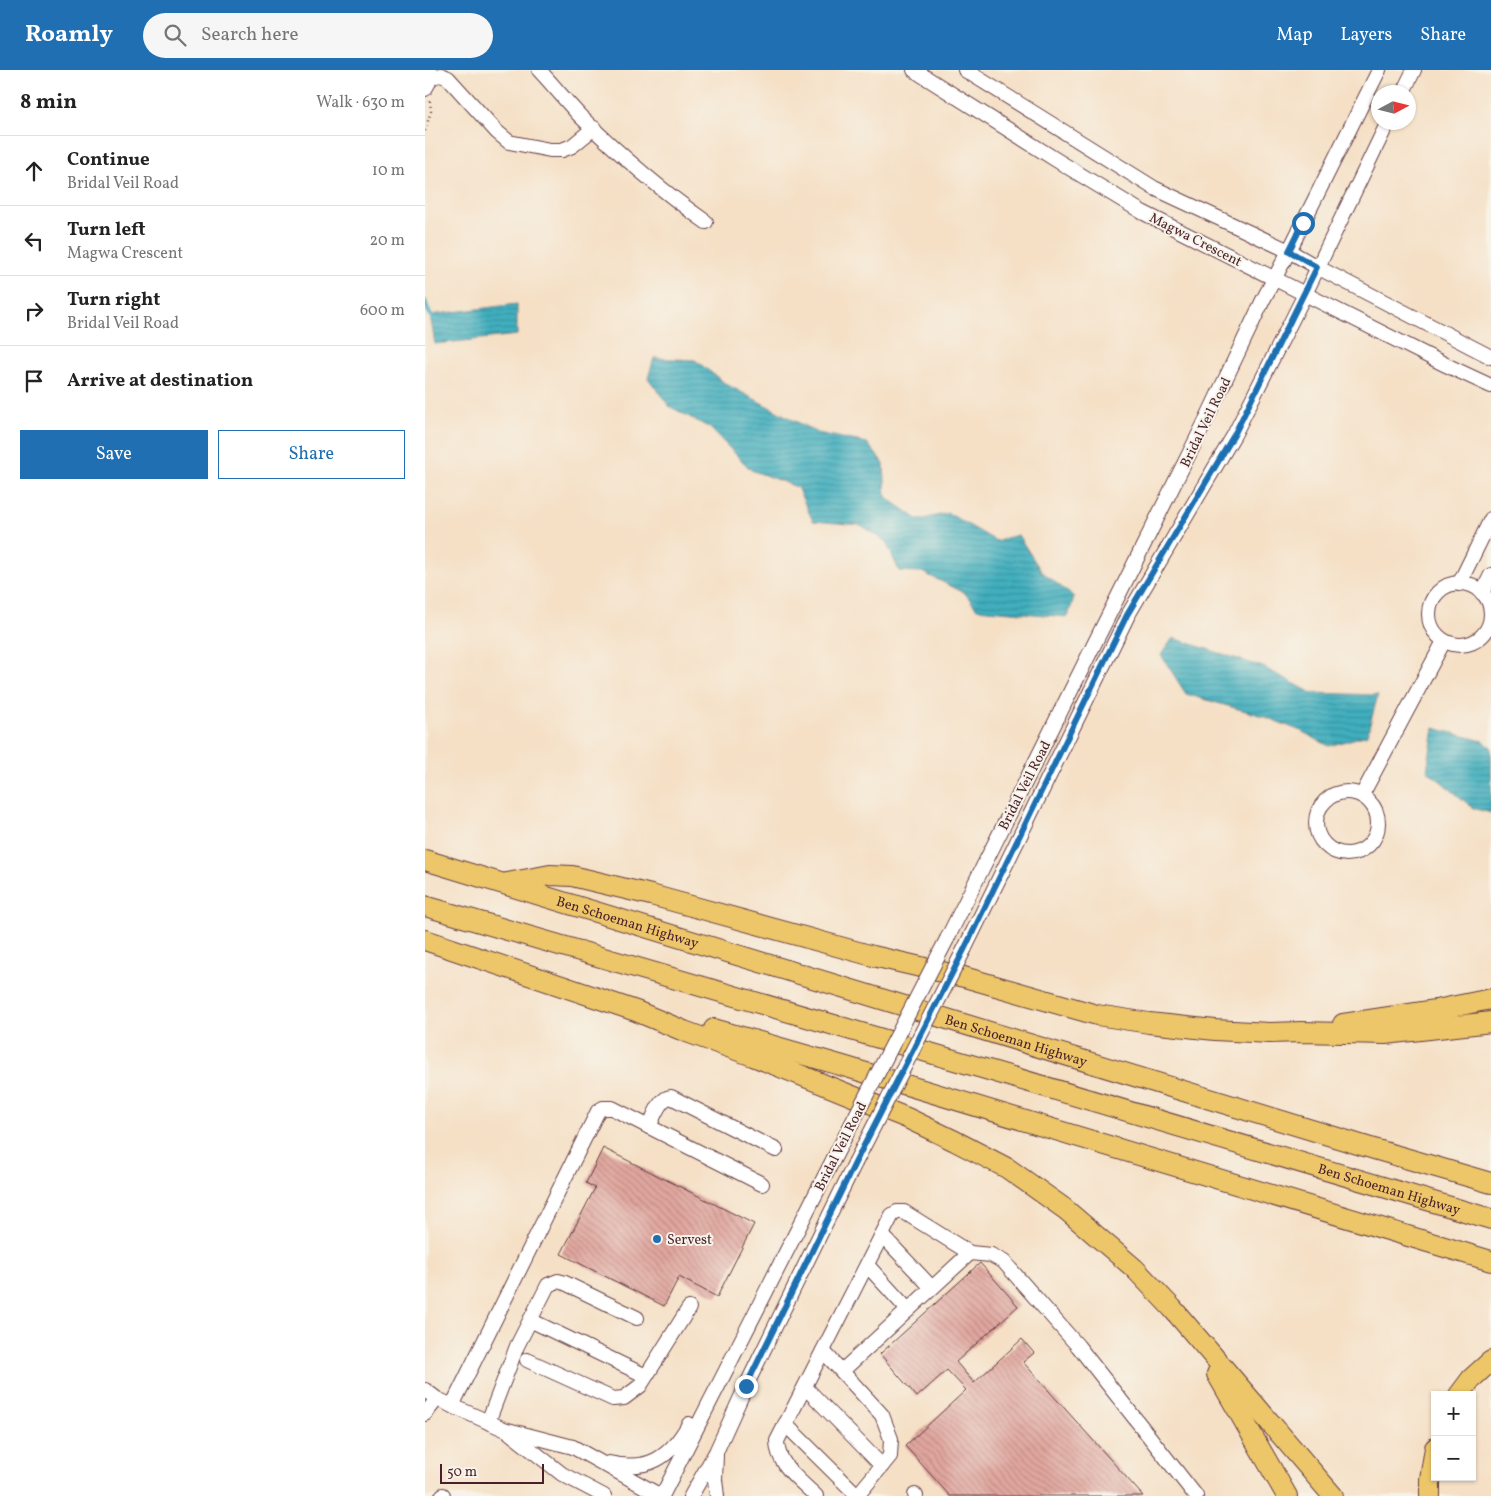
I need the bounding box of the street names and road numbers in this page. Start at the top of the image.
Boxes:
street label: Magwa Crescent [1146,209,1245,272]
street label: Bridal Veil Road [1176,374,1236,471]
street label: Bridal Veil Road [995,738,1056,834]
street label: Ben Schoeman Highway [554,893,701,954]
street label: Ben Schoeman Highway [942,1011,1090,1072]
street label: Bridal Veil Road [811,1099,872,1195]
street label: Ben Schoeman Highway [1315,1160,1463,1221]

